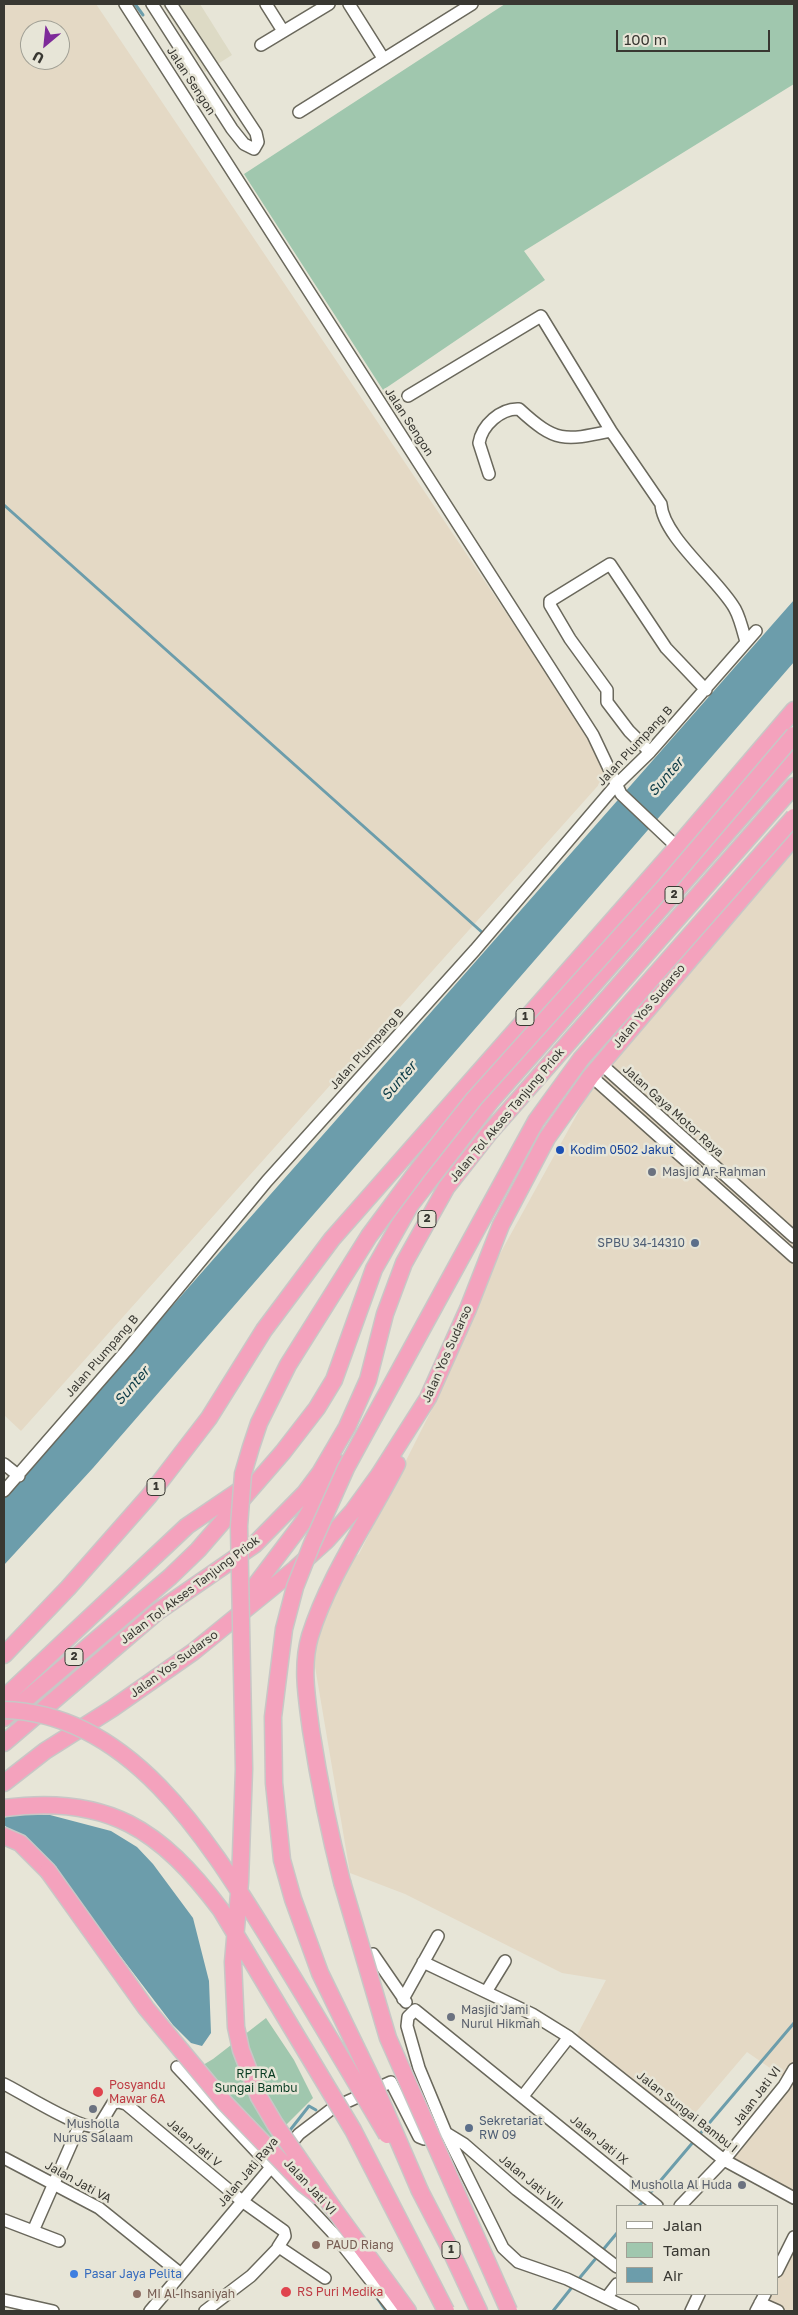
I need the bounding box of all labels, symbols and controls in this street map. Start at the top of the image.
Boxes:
north arrow [20,20,70,70]
scale bar [618,20,772,52]
text: 100 m [624,30,667,48]
street label: Jalan Sengon [164,44,218,118]
text: U [30,48,47,68]
street label: Jalan Sengon [382,385,436,459]
street label: Jalan Plumpang B [594,703,676,789]
water label: Sunter [645,754,687,800]
road number: 2 [665,886,683,904]
street label: Jalan Yos Sudarso [610,961,688,1051]
street label: Jalan Plumpang B [327,1006,407,1092]
road number: 1 [516,1009,534,1026]
street label: Jalan Tol Akses Tanjung Priok [447,1045,567,1185]
water label: Sunter [378,1058,420,1104]
street label: Jalan Gaya Motor Raya [620,1062,726,1160]
place label: Kodim 0502 Jakut [570,1143,674,1157]
marker: Kodim 0502 Jakut [554,1144,566,1156]
place label: Masjid Ar-Rahman [662,1165,766,1179]
marker: Masjid Ar-Rahman [646,1166,658,1178]
road number: 2 [418,1210,436,1228]
place label: SPBU 34-14310 [597,1236,685,1250]
marker: SPBU 34-14310 [689,1237,701,1249]
street label: Jalan Yos Sudarso [419,1303,475,1405]
street label: Jalan Plumpang B [62,1312,142,1400]
water label: Sunter [111,1363,153,1409]
road number: 1 [147,1478,165,1495]
street label: Jalan Tol Akses Tanjung Priok [117,1533,263,1647]
street label: Jalan Yos Sudarso [127,1627,221,1701]
road number: 2 [65,1648,83,1665]
place label: Masjid Jami Nurul Hikmah [461,2003,540,2031]
marker: Masjid Jami Nurul Hikmah [445,2011,457,2023]
street label: Jalan Jati VI [730,2063,784,2129]
park label: RPTRA Sungai Bambu [215,2067,297,2095]
street label: Jalan Sungai Bambu I [634,2068,740,2156]
place label: Posyandu Mawar 6A [109,2078,165,2106]
marker: Posyandu Mawar 6A [91,2085,105,2099]
marker: Musholla Nurus Salaam [87,2103,99,2115]
street label: Jalan Jati IX [567,2112,631,2168]
place label: Sekretariat RW 09 [479,2114,543,2142]
street label: Jalan Jati V [164,2116,224,2170]
place label: Musholla Nurus Salaam [53,2117,133,2145]
marker: Sekretariat RW 09 [463,2122,475,2134]
street label: Jalan Jati Raya [215,2134,281,2210]
street label: Jalan Jati VIII [496,2152,566,2212]
street label: Jalan Jati VI [281,2156,339,2218]
street label: Jalan Jati VA [42,2158,114,2206]
place label: Musholla Al Huda [631,2178,732,2192]
marker: Musholla Al Huda [736,2179,748,2191]
legend [616,2205,778,2295]
text: Jalan [663,2216,702,2234]
place label: PAUD Riang [326,2238,394,2252]
marker: PAUD Riang [310,2239,322,2251]
text: Taman [663,2241,710,2259]
road number: 1 [442,2242,460,2258]
text: Air [663,2266,683,2284]
place label: Pasar Jaya Pelita [84,2267,182,2281]
marker: Pasar Jaya Pelita [68,2268,80,2280]
marker: RS Puri Medika [279,2285,293,2299]
place label: RS Puri Medika [297,2285,383,2299]
place label: MI Al-Ihsaniyah [147,2287,235,2301]
marker: MI Al-Ihsaniyah [131,2288,143,2300]

